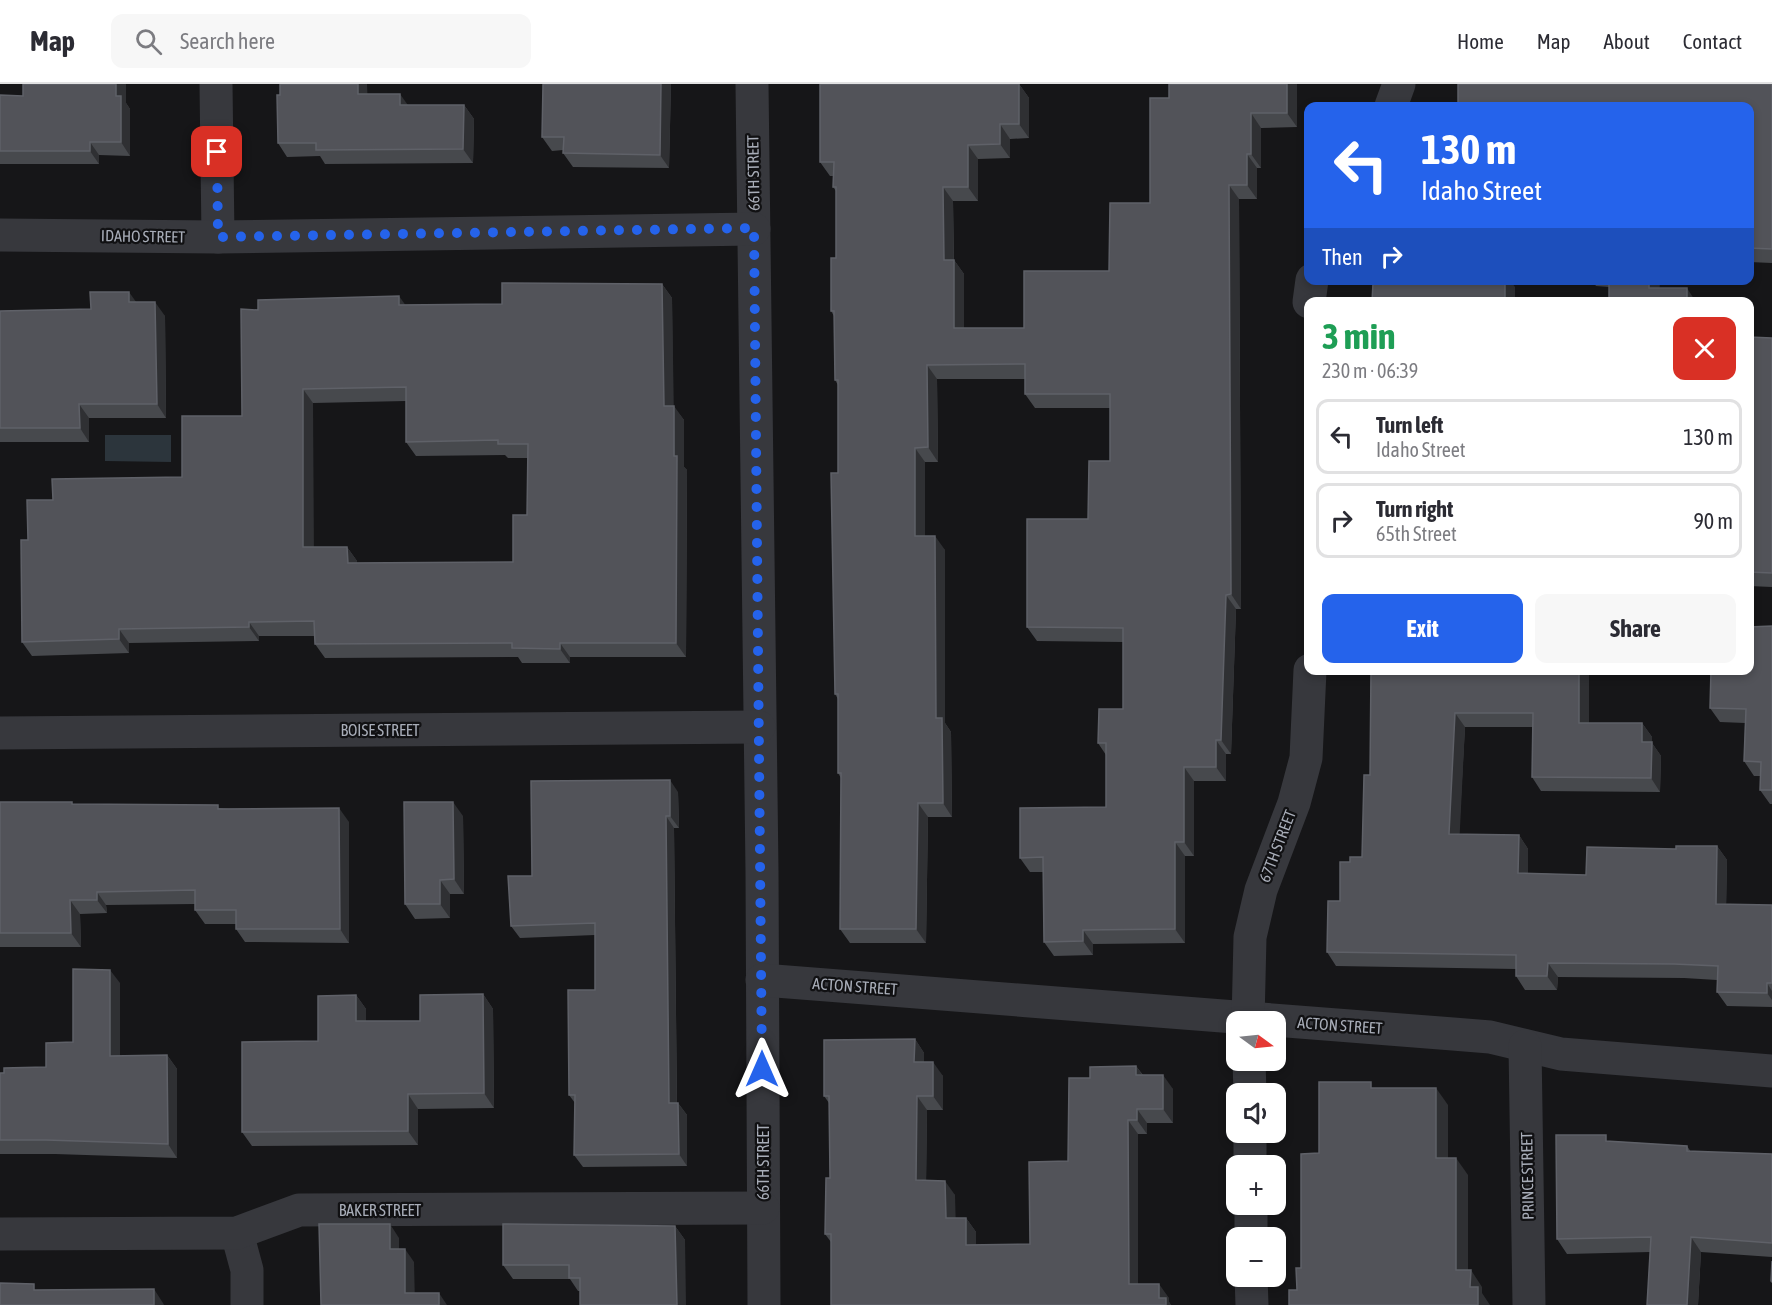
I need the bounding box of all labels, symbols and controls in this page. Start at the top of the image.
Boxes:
search box [111,14,531,68]
text: Map [30,25,75,57]
icon: search [132,25,165,58]
text: Search here [180,28,275,54]
text: Home [1457,29,1504,53]
text: Map [1537,29,1571,53]
text: About [1604,29,1650,53]
text: Contact [1683,29,1742,53]
text: 130 m [1421,125,1516,173]
pin [191,126,242,177]
icon: left [1322,126,1400,204]
icon: arrive [200,135,233,168]
street label: 66TH STREET [743,135,763,211]
text: Idaho Street [1421,175,1542,206]
street label: IDAHO STREET [101,226,185,246]
icon: right [1375,240,1408,273]
text: Then [1322,244,1363,270]
text: 3 min [1322,315,1396,357]
button: close [1673,317,1736,380]
text: 230 m · 06:39 [1322,359,1418,382]
text: Turn left [1376,412,1443,438]
icon: left [1325,420,1358,453]
text: 130 m [1683,424,1733,450]
text: Idaho Street [1376,438,1466,461]
text: Turn right [1376,496,1453,522]
icon: right [1325,504,1358,537]
text: 90 m [1693,508,1733,534]
text: 65th Street [1376,522,1457,545]
button: Exit [1322,594,1523,663]
button: Share [1535,594,1736,663]
street label: BOISE STREET [340,721,420,739]
street label: 67TH STREET [1255,807,1299,885]
street label: ACTON STREET [812,974,898,998]
north arrow [1226,1011,1286,1071]
map controls [1226,1011,1286,1287]
street label: ACTON STREET [1297,1013,1383,1037]
position arrow [730,1037,794,1101]
button: sound [1226,1083,1286,1143]
street label: 66TH STREET [754,1124,772,1200]
street label: PRINCE STREET [1517,1132,1537,1220]
button: + [1226,1155,1286,1215]
street label: BAKER STREET [339,1201,421,1219]
button: − [1226,1227,1286,1287]

